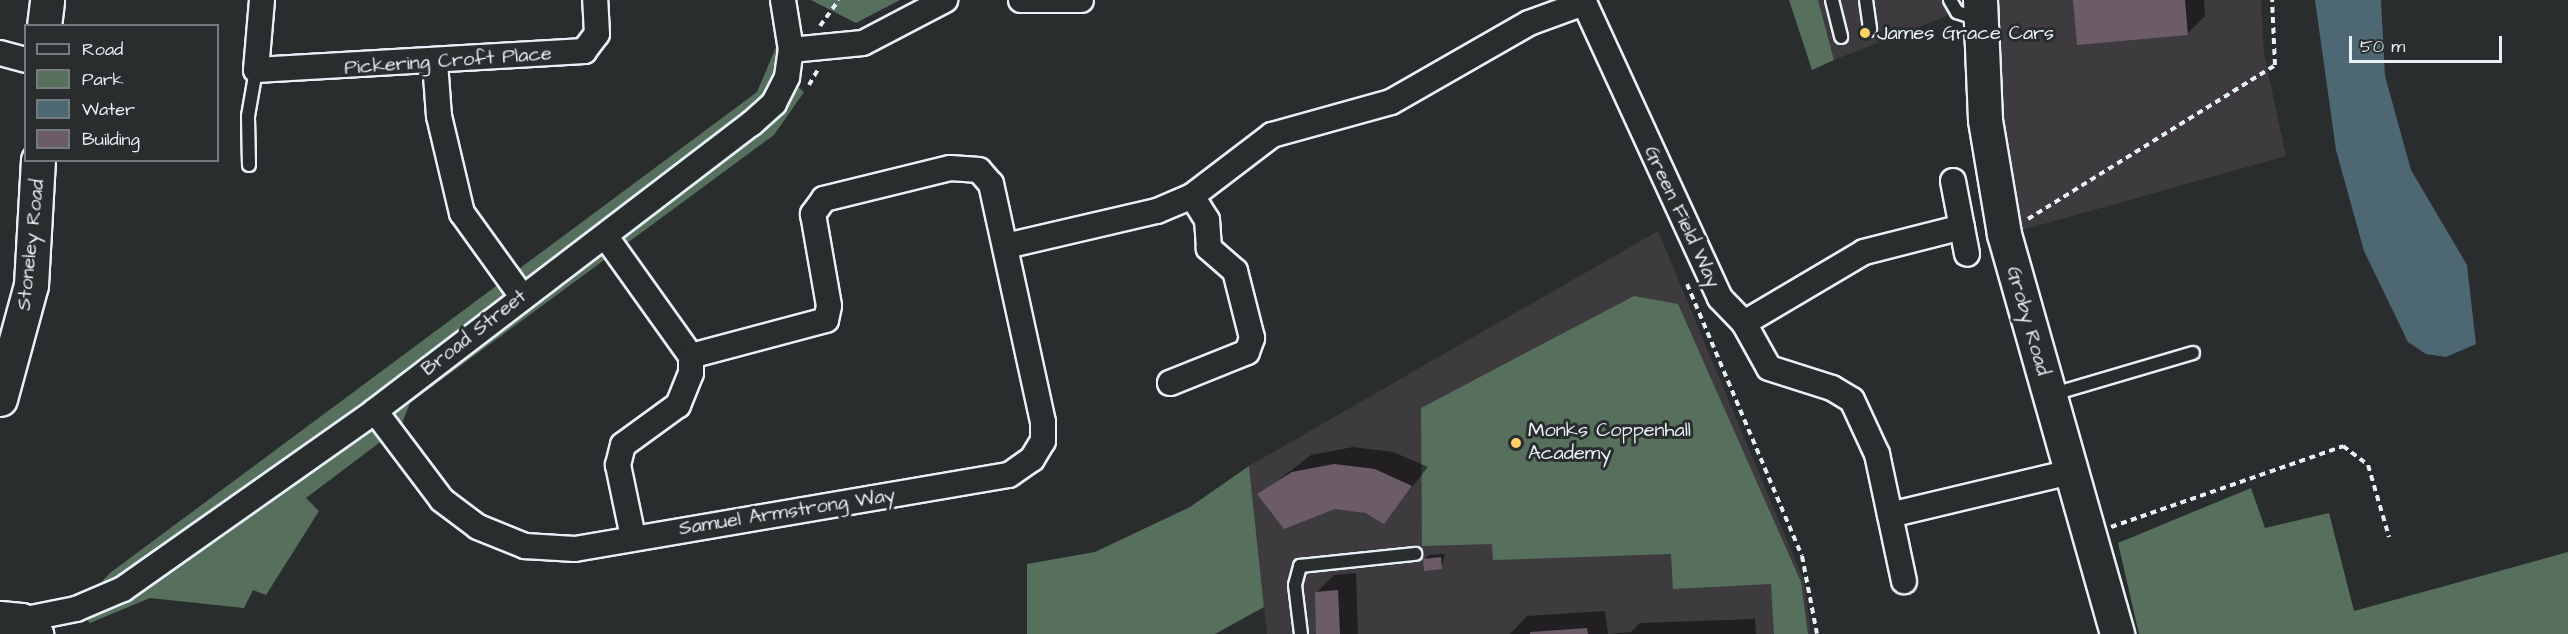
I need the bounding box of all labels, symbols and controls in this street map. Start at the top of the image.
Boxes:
place label: James Grace Cars [1877,21,2054,45]
legend [24,24,219,162]
scale bar [2352,24,2505,62]
marker: James Grace Cars [1858,26,1872,40]
text: 50 m [2360,34,2405,59]
text: Road [82,37,123,62]
street label: Pickering Croft Place [343,42,553,80]
text: Park [82,67,124,92]
text: Water [82,97,135,122]
text: Building [82,127,140,152]
street label: Green Field Way [1639,142,1725,292]
street label: Stoneley Road [12,178,50,312]
street label: Groby Road [2001,264,2055,378]
street label: Broad Street [417,285,531,381]
place label: Monks Coppenhall Academy [1528,419,1691,466]
marker: Monks Coppenhall Academy [1509,436,1523,450]
street label: Samuel Armstrong Way [677,483,897,541]

